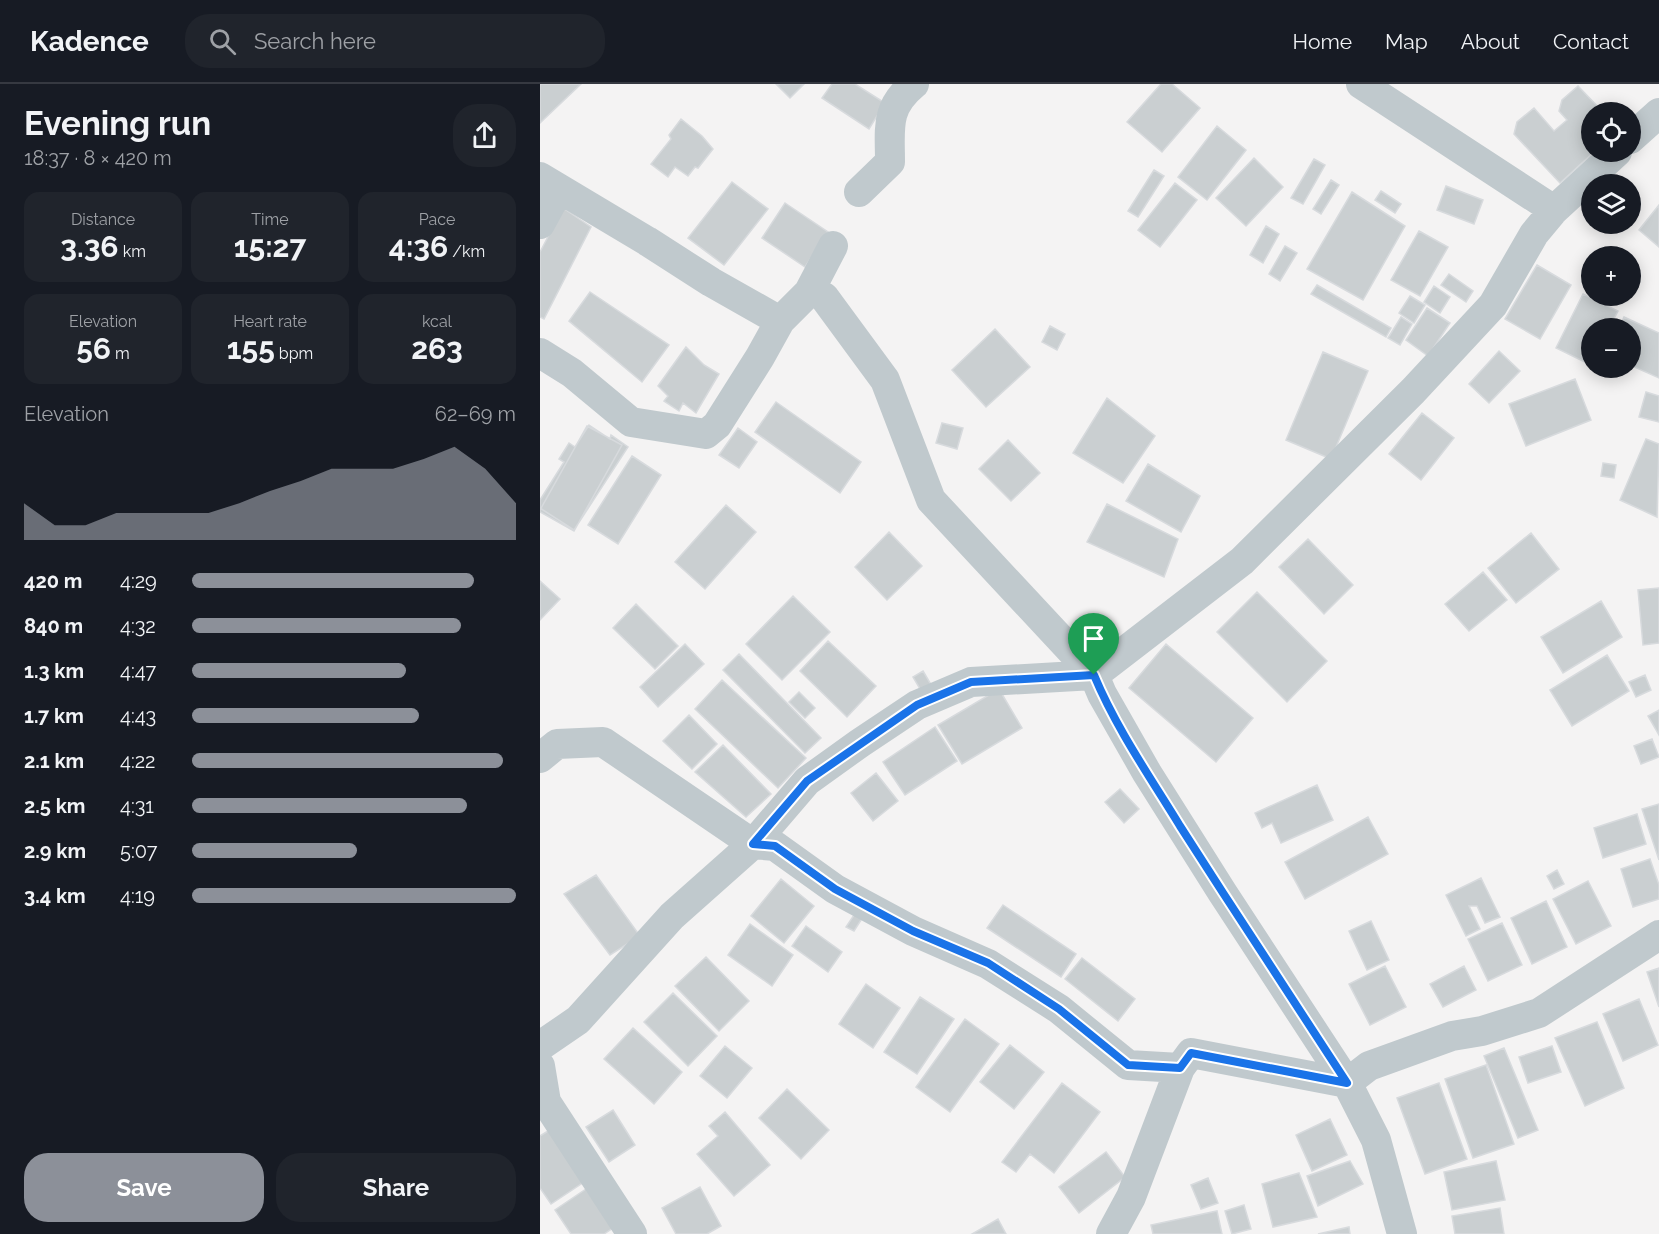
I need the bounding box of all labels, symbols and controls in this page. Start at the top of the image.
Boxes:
search box [185,14,605,68]
text: Kadence [30,25,149,58]
icon: search [206,25,239,58]
text: Search here [254,28,376,54]
text: Home [1293,29,1352,54]
text: Map [1385,29,1428,54]
text: About [1461,29,1520,54]
text: Contact [1553,29,1629,54]
map controls [1581,102,1641,378]
button: locate [1581,102,1641,162]
text: Evening run [24,104,211,143]
button: share [453,104,516,167]
text: 18:37 · 8 × 420 m [24,146,172,170]
button: layers [1581,174,1641,234]
text: Distance [71,210,135,229]
text: Time [251,210,289,229]
text: Pace [419,210,455,229]
text: 3.36 [60,229,119,264]
text: 15:27 [234,229,306,264]
text: 4:36 [389,229,448,264]
text: km [119,242,146,261]
text: /km [448,242,485,261]
button: + [1581,246,1641,306]
text: Elevation [69,312,137,331]
text: Heart rate [233,312,307,331]
text: kcal [422,312,452,331]
button: − [1581,318,1641,378]
text: 56 [76,331,111,366]
text: 155 [227,331,275,366]
text: 263 [411,331,463,366]
text: m [111,344,130,363]
text: bpm [275,344,313,363]
text: Elevation [24,402,109,426]
text: 62–69 m [435,402,516,426]
text: 420 m [24,569,82,593]
text: 4:29 [120,569,157,593]
pin [1068,613,1119,675]
text: 840 m [24,614,83,638]
text: 4:32 [120,614,156,638]
icon: arrive [1077,622,1110,655]
text: 1.3 km [24,659,84,683]
text: 4:47 [120,659,156,683]
text: 1.7 km [24,704,84,728]
text: 4:43 [120,704,156,728]
text: 2.1 km [24,749,84,773]
text: 4:22 [120,749,156,773]
text: 2.5 km [24,794,85,818]
text: 4:31 [120,794,154,818]
text: 2.9 km [24,839,86,863]
text: 5:07 [120,839,157,863]
text: 3.4 km [24,884,86,908]
text: 4:19 [120,884,155,908]
button: Save [24,1153,264,1222]
button: Share [276,1153,516,1222]

